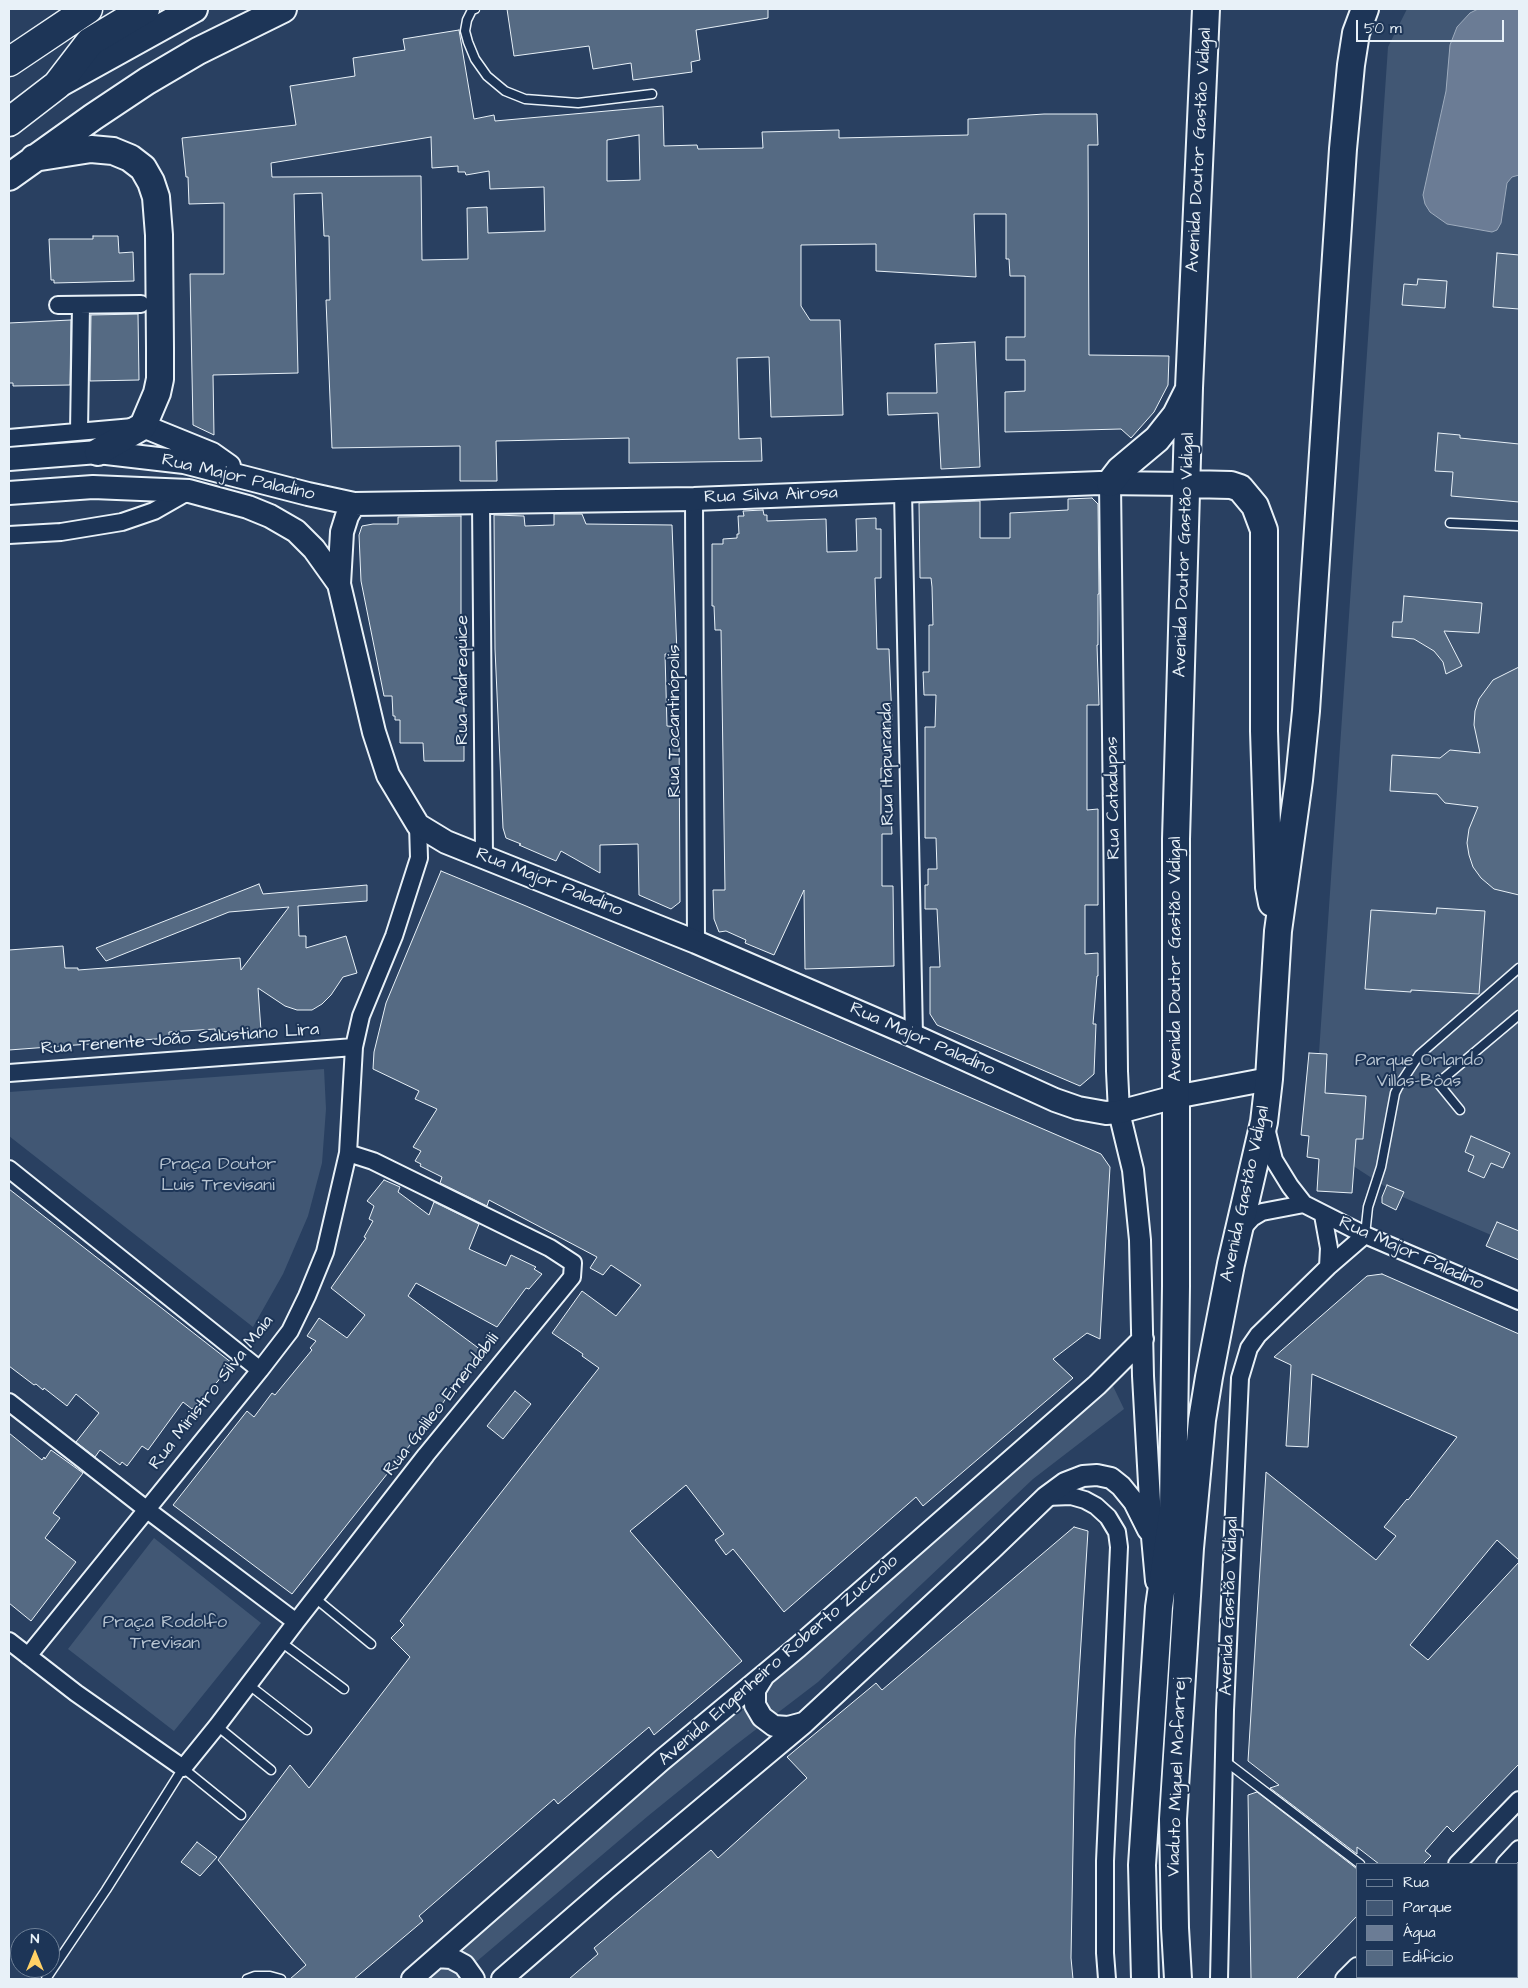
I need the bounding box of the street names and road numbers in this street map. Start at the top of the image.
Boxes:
street label: Avenida Doutor Gastão Vidigal [1183,27,1217,273]
street label: Avenida Doutor Gastão Vidigal [1170,432,1200,678]
street label: Rua Major Paladino [159,450,317,506]
street label: Rua Silva Airosa [704,483,838,509]
street label: Rua Andrequice [452,615,474,745]
street label: Rua Tocantinópolis [664,644,686,798]
street label: Rua Itapuranda [876,702,900,826]
street label: Rua Catadupas [1102,736,1126,860]
street label: Avenida Doutor Gastão Vidigal [1165,836,1187,1082]
street label: Rua Major Paladino [472,844,626,922]
street label: Rua Major Paladino [846,998,998,1082]
street label: Rua Tenente João Salustiano Lira [40,1019,320,1061]
street label: Avenida Gastão Vidigal [1217,1104,1275,1284]
street label: Rua Major Paladino [1335,1212,1487,1296]
street label: Rua Ministro Silva Maia [145,1311,279,1475]
street label: Rua Galileo Emendabili [379,1329,505,1481]
street label: Avenida Gastão Vidigal [1216,1516,1244,1696]
street label: Avenida Engenheiro Roberto Zuccolo [655,1551,903,1771]
street label: Viaduto Miguel Mofarrej [1164,1677,1192,1877]

